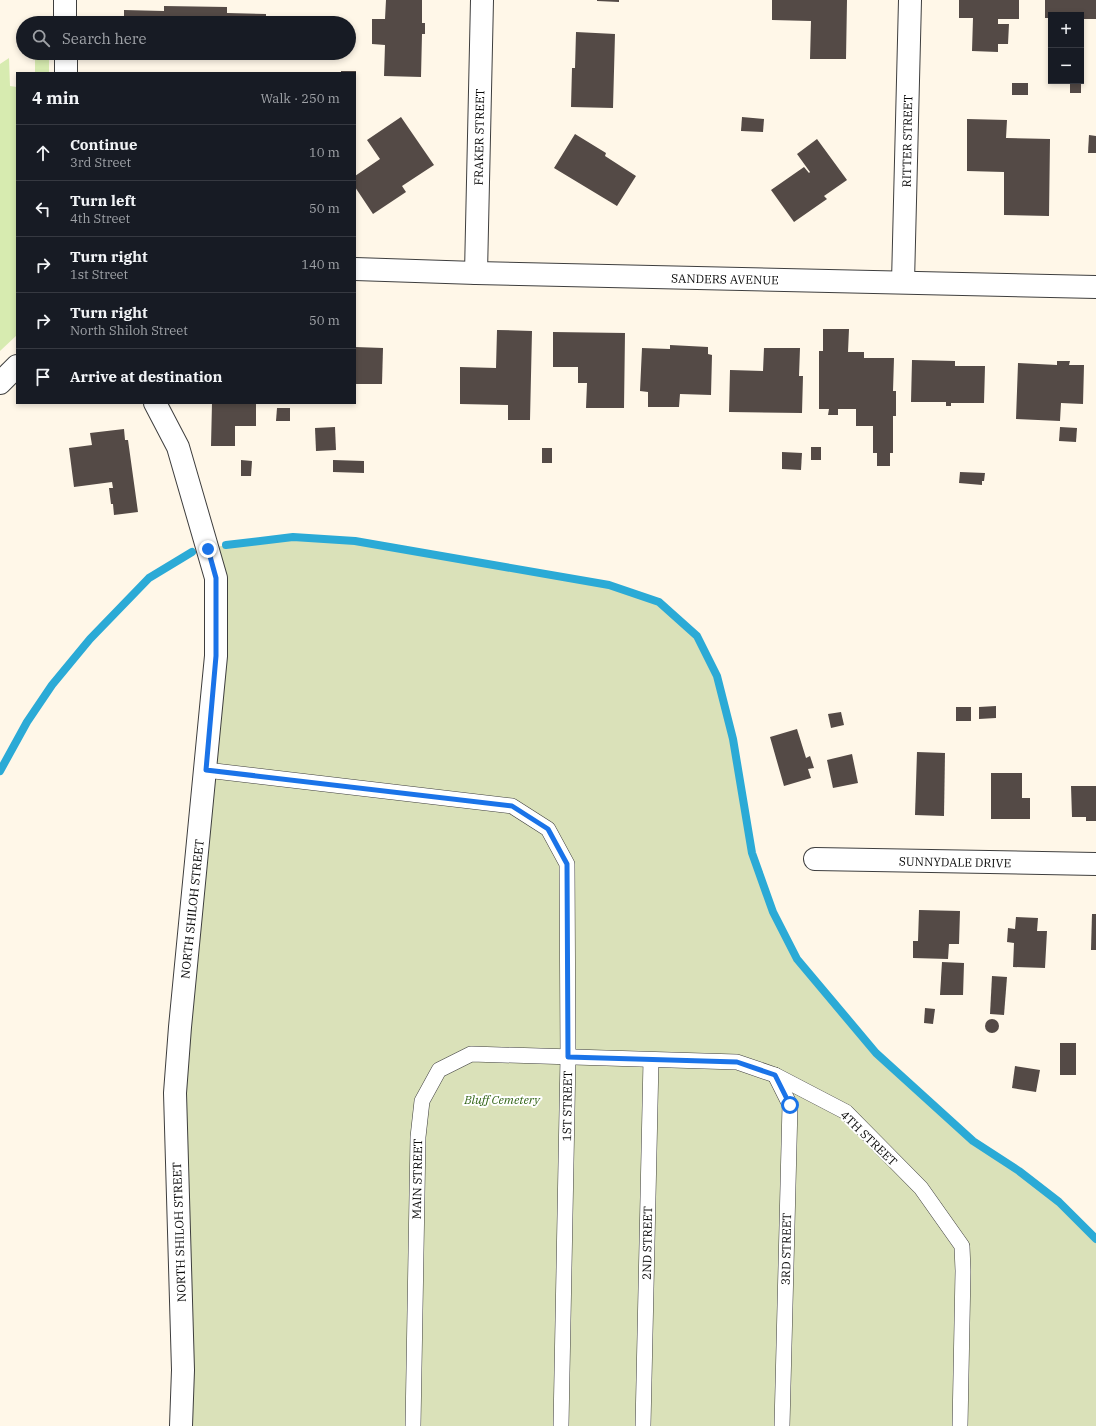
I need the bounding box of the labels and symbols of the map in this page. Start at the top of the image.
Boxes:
street label: FRAKER STREET [471,88,487,186]
street label: RITTER STREET [899,94,915,187]
street label: SANDERS AVENUE [671,271,779,287]
route end [199,540,217,558]
street label: NORTH SHILOH STREET [177,838,207,979]
street label: SUNNYDALE DRIVE [899,854,1011,870]
street label: 1ST STREET [559,1070,575,1141]
park label: Bluff Cemetery [463,1092,541,1107]
route start [781,1096,799,1114]
street label: 4TH STREET [837,1107,901,1169]
street label: MAIN STREET [409,1138,425,1220]
street label: NORTH SHILOH STREET [169,1162,189,1302]
street label: 2ND STREET [639,1206,655,1280]
street label: 3RD STREET [778,1212,794,1285]

